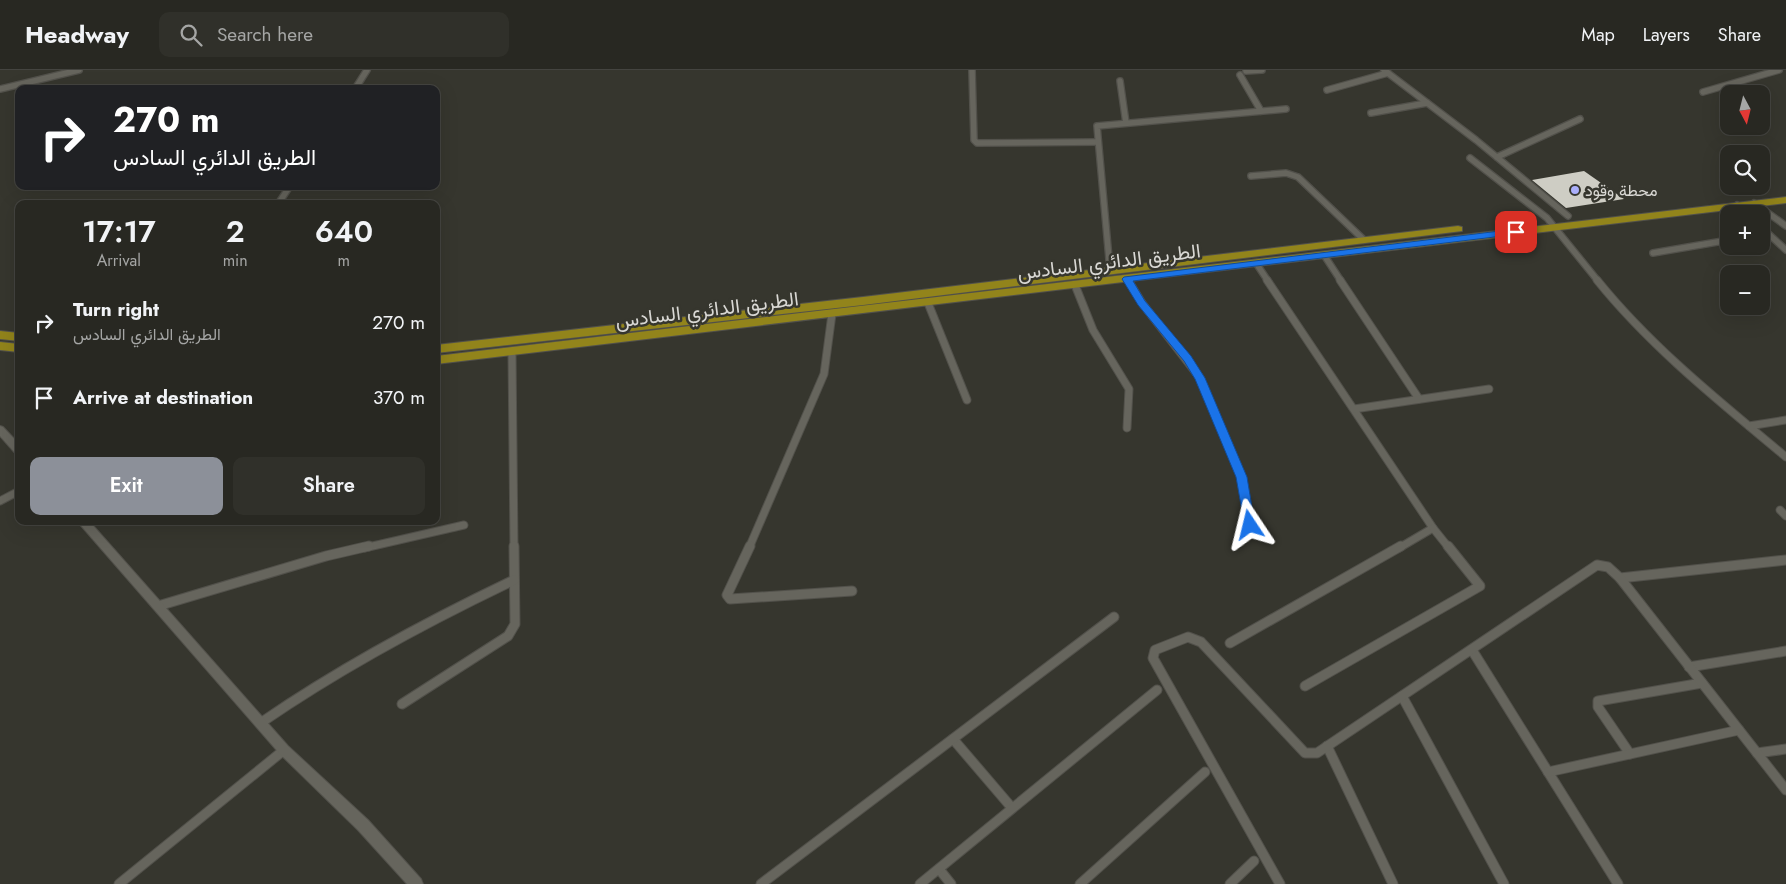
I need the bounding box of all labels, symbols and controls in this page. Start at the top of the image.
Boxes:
search box [159,12,509,57]
text: Headway [25,17,129,52]
icon: search [177,21,205,49]
text: Search here [217,21,313,48]
text: Map [1581,22,1615,48]
text: Layers [1643,22,1690,48]
text: Share [1718,22,1761,48]
north arrow [1720,85,1770,135]
map controls [1720,85,1770,315]
text: 270 m [113,95,219,145]
icon: right [30,105,95,170]
text: الطريق الدائري السادس [113,141,316,173]
button: search [1720,145,1770,195]
place label: محطة وقود [1585,179,1658,202]
marker: محطة وقود [1569,184,1581,196]
button: + [1720,205,1770,255]
text: 17:17 [82,210,156,253]
text: 2 [226,210,245,253]
text: 640 [315,210,373,253]
pin [1495,211,1537,253]
icon: arrive [1502,218,1530,246]
street label: الطريق الدائري السادس [1016,236,1203,290]
text: Arrival [97,249,141,272]
text: min [223,249,248,272]
text: m [338,249,350,272]
button: − [1720,265,1770,315]
street label: الطريق الدائري السادس [614,284,801,338]
text: Turn right [73,296,159,323]
icon: right [30,309,58,337]
text: 270 m [372,309,425,336]
text: الطريق الدائري السادس [73,323,221,346]
icon: arrive [30,384,58,412]
text: Arrive at destination [73,384,253,411]
text: 370 m [373,384,425,411]
button: Exit [30,457,223,515]
button: Share [233,457,425,515]
position arrow [1223,498,1275,550]

